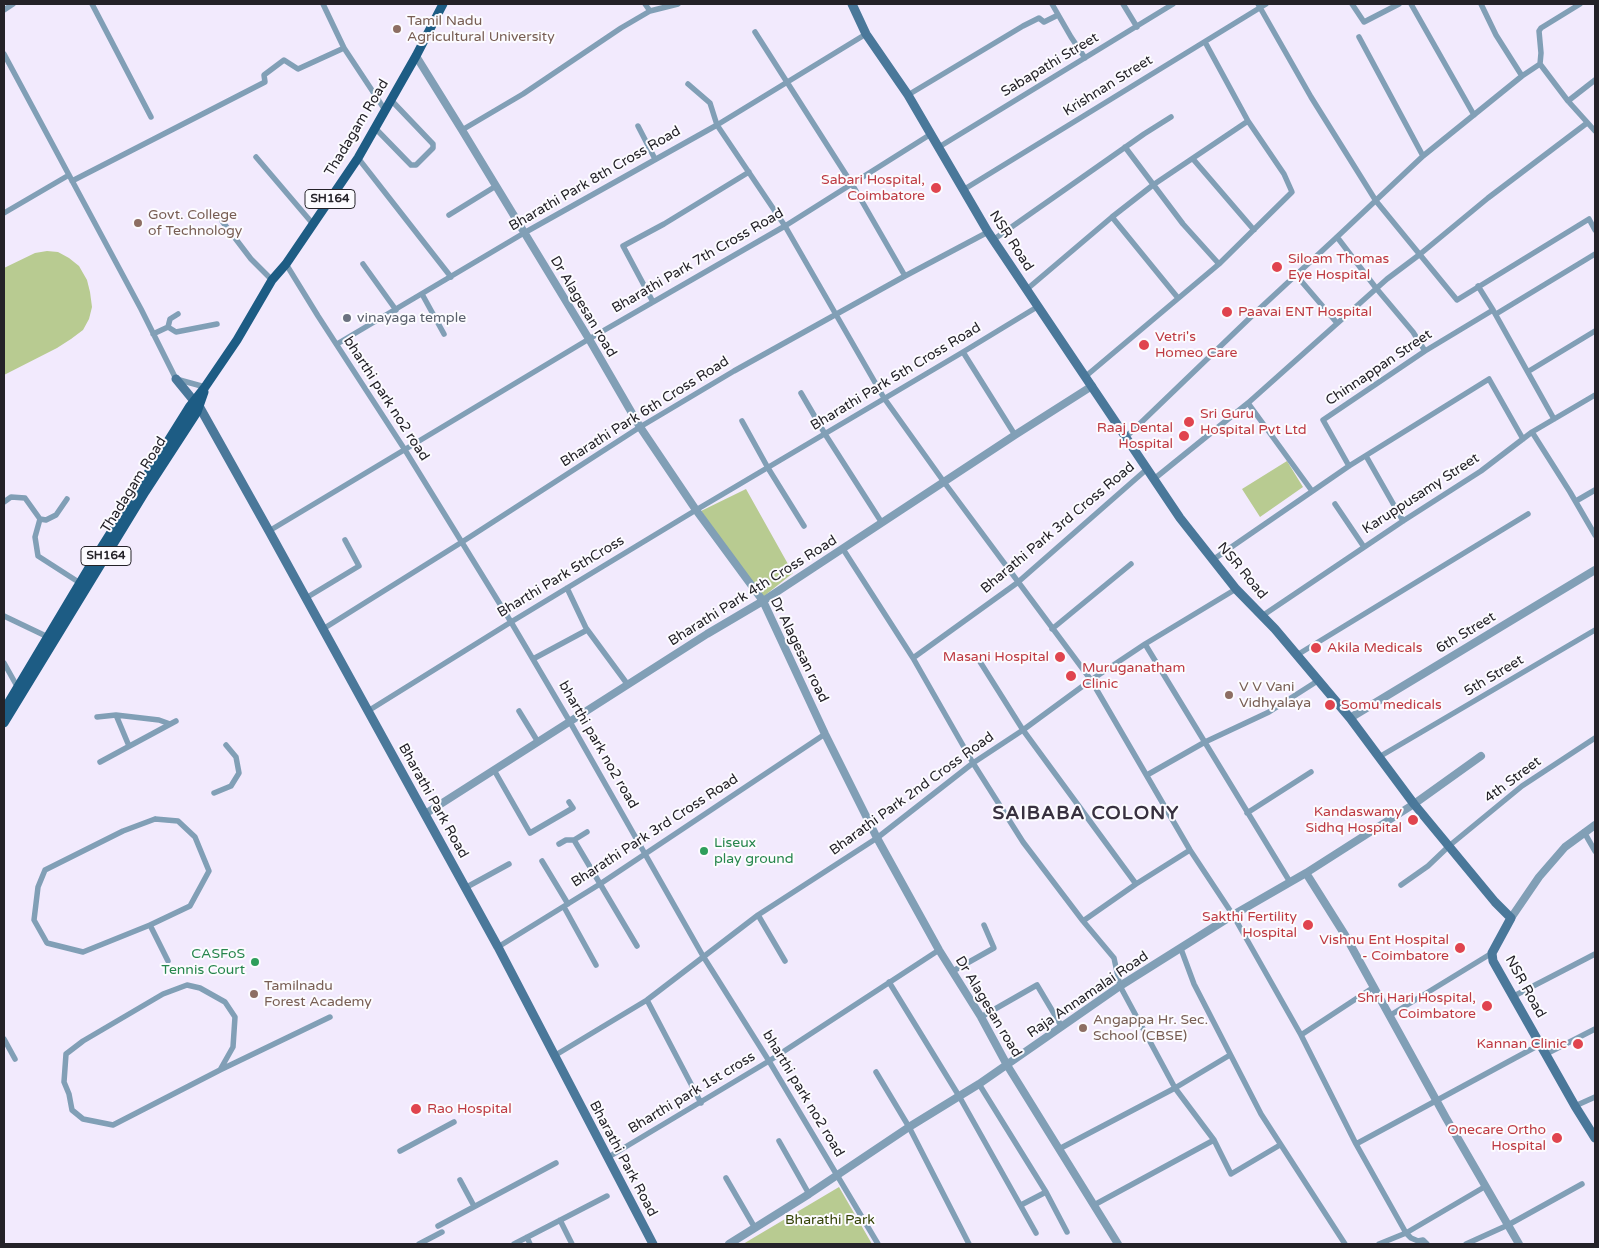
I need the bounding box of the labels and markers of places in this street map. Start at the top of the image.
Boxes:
place label: Tamil Nadu Agricultural University [407,13,555,46]
marker: Tamil Nadu Agricultural University [391,23,403,35]
place label: Sabari Hospital, Coimbatore [821,172,925,204]
marker: Sabari Hospital, Coimbatore [929,181,943,195]
place label: Govt. College of Technology [148,207,242,240]
marker: Govt. College of Technology [132,217,144,229]
place label: Siloam Thomas Eye Hospital [1288,251,1389,284]
marker: Siloam Thomas Eye Hospital [1270,260,1284,274]
place label: Paavai ENT Hospital [1238,304,1372,320]
marker: Paavai ENT Hospital [1220,305,1234,319]
place label: vinayaga temple [357,310,466,326]
marker: vinayaga temple [341,312,353,324]
place label: Vetri's Homeo Care [1155,329,1237,362]
marker: Vetri's Homeo Care [1137,338,1151,352]
place label: Sri Guru Hospital Pvt Ltd [1200,406,1307,438]
marker: Sri Guru Hospital Pvt Ltd [1182,415,1196,429]
place label: Raaj Dental Hospital [1097,420,1173,452]
marker: Raaj Dental Hospital [1177,429,1191,443]
place label: Akila Medicals [1327,640,1423,656]
marker: Akila Medicals [1309,641,1323,655]
place label: Masani Hospital [943,649,1049,665]
marker: Masani Hospital [1053,650,1067,664]
place label: Muruganatham Clinic [1082,660,1185,692]
marker: Muruganatham Clinic [1064,669,1078,683]
place label: V V Vani Vidhyalaya [1239,679,1311,712]
marker: V V Vani Vidhyalaya [1223,689,1235,701]
place label: Somu medicals [1341,697,1442,713]
marker: Somu medicals [1323,698,1337,712]
place label: Kandaswamy Sidhq Hospital [1306,804,1402,836]
marker: Kandaswamy Sidhq Hospital [1406,813,1420,827]
place label: Liseux play ground [714,835,794,868]
marker: Liseux play ground [698,845,710,857]
place label: Sakthi Fertility Hospital [1202,909,1297,942]
marker: Sakthi Fertility Hospital [1301,918,1315,932]
place label: Vishnu Ent Hospital - Coimbatore [1319,932,1449,964]
marker: Vishnu Ent Hospital - Coimbatore [1453,941,1467,955]
place label: CASFoS Tennis Court [161,946,245,979]
marker: CASFoS Tennis Court [249,956,261,968]
place label: Tamilnadu Forest Academy [264,978,372,1010]
marker: Tamilnadu Forest Academy [248,988,260,1000]
place label: Shri Hari Hospital, Coimbatore [1357,990,1476,1022]
marker: Shri Hari Hospital, Coimbatore [1480,999,1494,1013]
place label: Angappa Hr. Sec. School (CBSE) [1093,1012,1208,1044]
marker: Angappa Hr. Sec. School (CBSE) [1077,1022,1089,1034]
place label: Kannan Clinic [1476,1036,1567,1052]
marker: Kannan Clinic [1571,1037,1585,1051]
place label: Rao Hospital [427,1101,512,1117]
marker: Rao Hospital [409,1102,423,1116]
place label: Onecare Ortho Hospital [1447,1122,1546,1154]
marker: Onecare Ortho Hospital [1550,1131,1564,1145]

